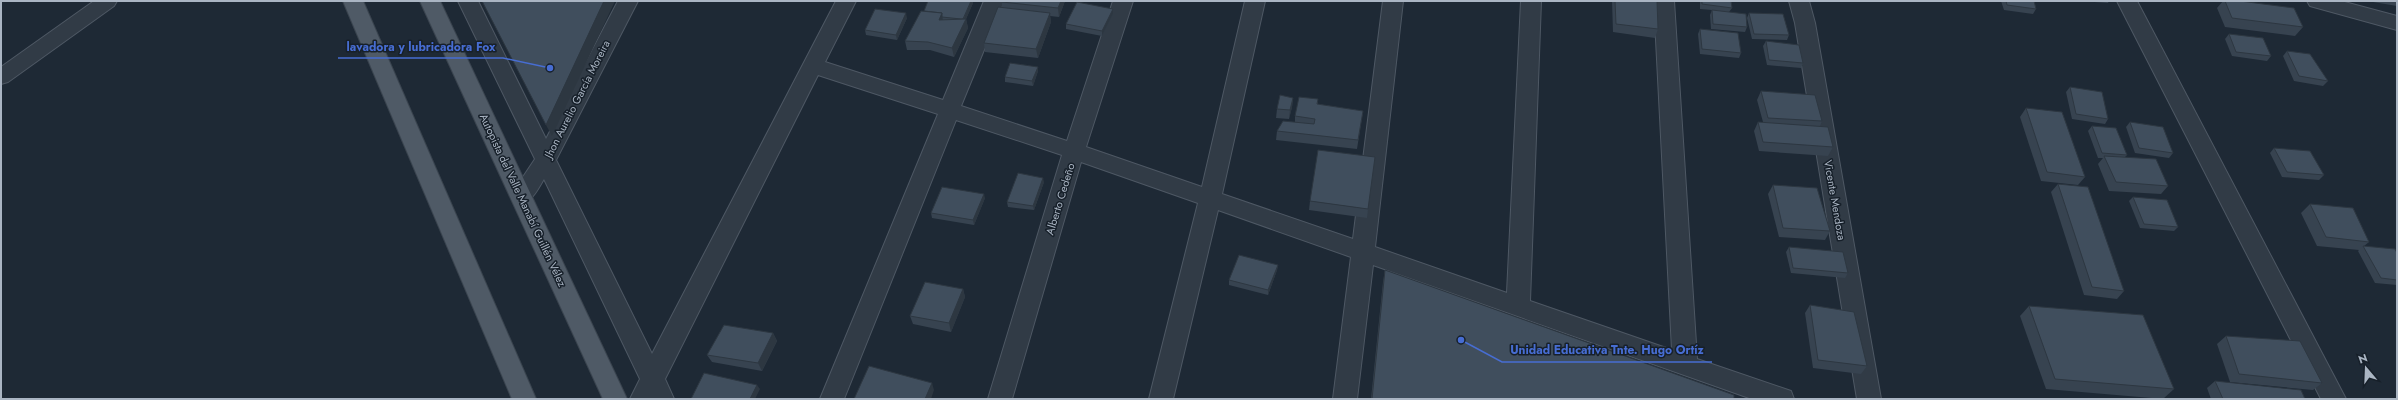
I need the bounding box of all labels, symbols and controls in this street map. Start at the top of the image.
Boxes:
callout: lavadora y lubricadora Fox [338,34,503,58]
street label: Jhon Aurelio García Moreira [539,37,614,163]
text: lavadora y lubricadora Fox [346,38,496,56]
street label: Autopista del Valle Manabí Guillén Vélez [476,111,570,289]
street label: Vicente Mendoza [1820,159,1850,241]
street label: Alberto Cedeño [1041,161,1079,237]
callout: Unidad Educativa Tnte. Hugo Ortíz [1502,338,1712,362]
text: Unidad Educativa Tnte. Hugo Ortíz [1510,341,1705,359]
north arrow [2346,348,2386,388]
text: N [2356,350,2369,368]

